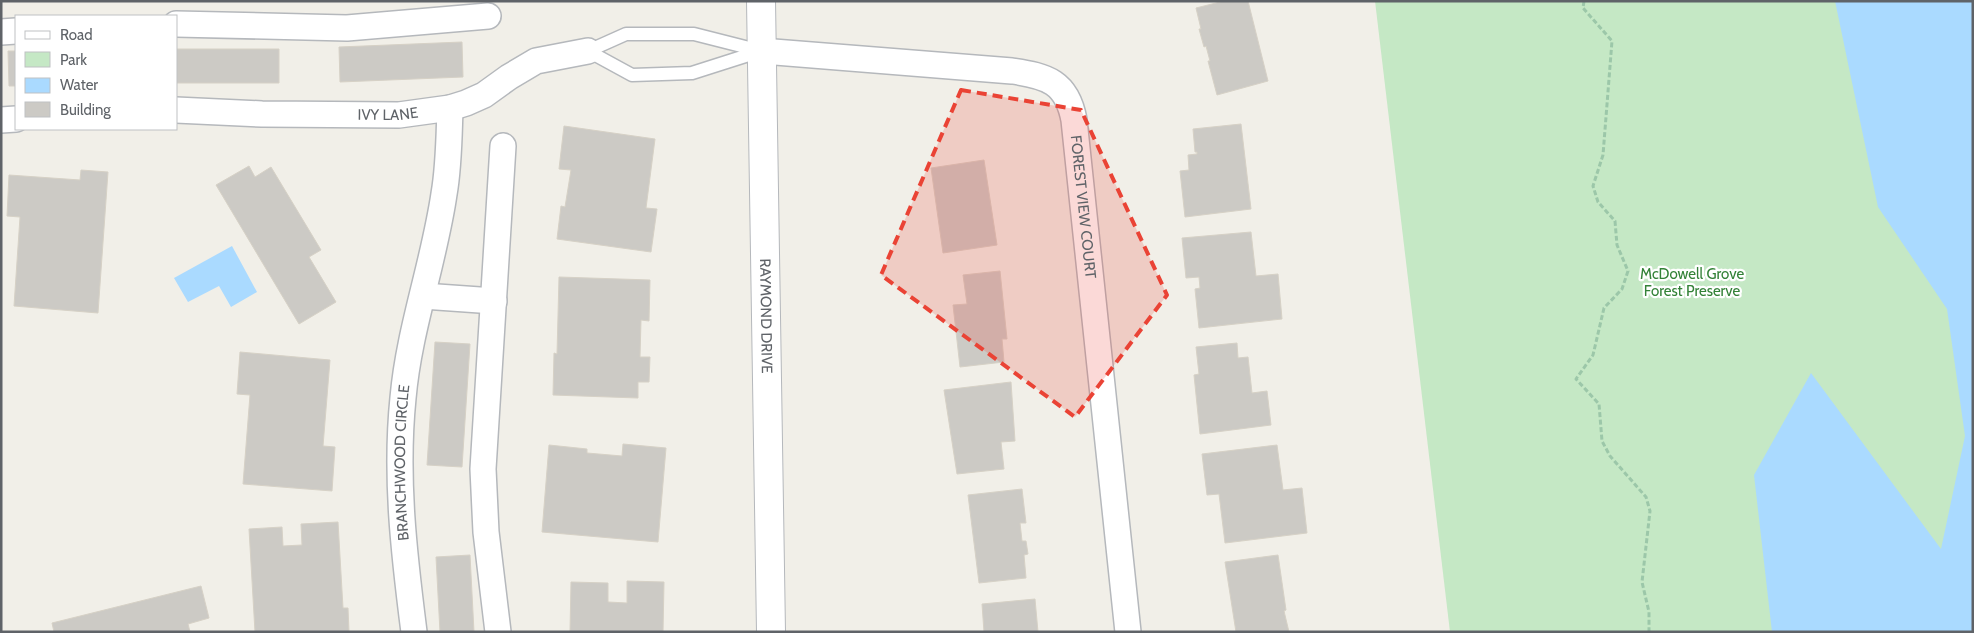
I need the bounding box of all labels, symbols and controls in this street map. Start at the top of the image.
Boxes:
legend [15,15,178,130]
text: Road [60,26,93,44]
text: Park [60,51,87,69]
text: Water [60,76,98,94]
text: Building [60,101,111,119]
street label: IVY LANE [358,103,419,124]
street label: FOREST VIEW COURT [1067,134,1100,279]
street label: RAYMOND DRIVE [756,258,776,374]
park label: McDowell Grove Forest Preserve [1640,265,1744,300]
street label: BRANCHWOOD CIRCLE [391,384,413,542]

